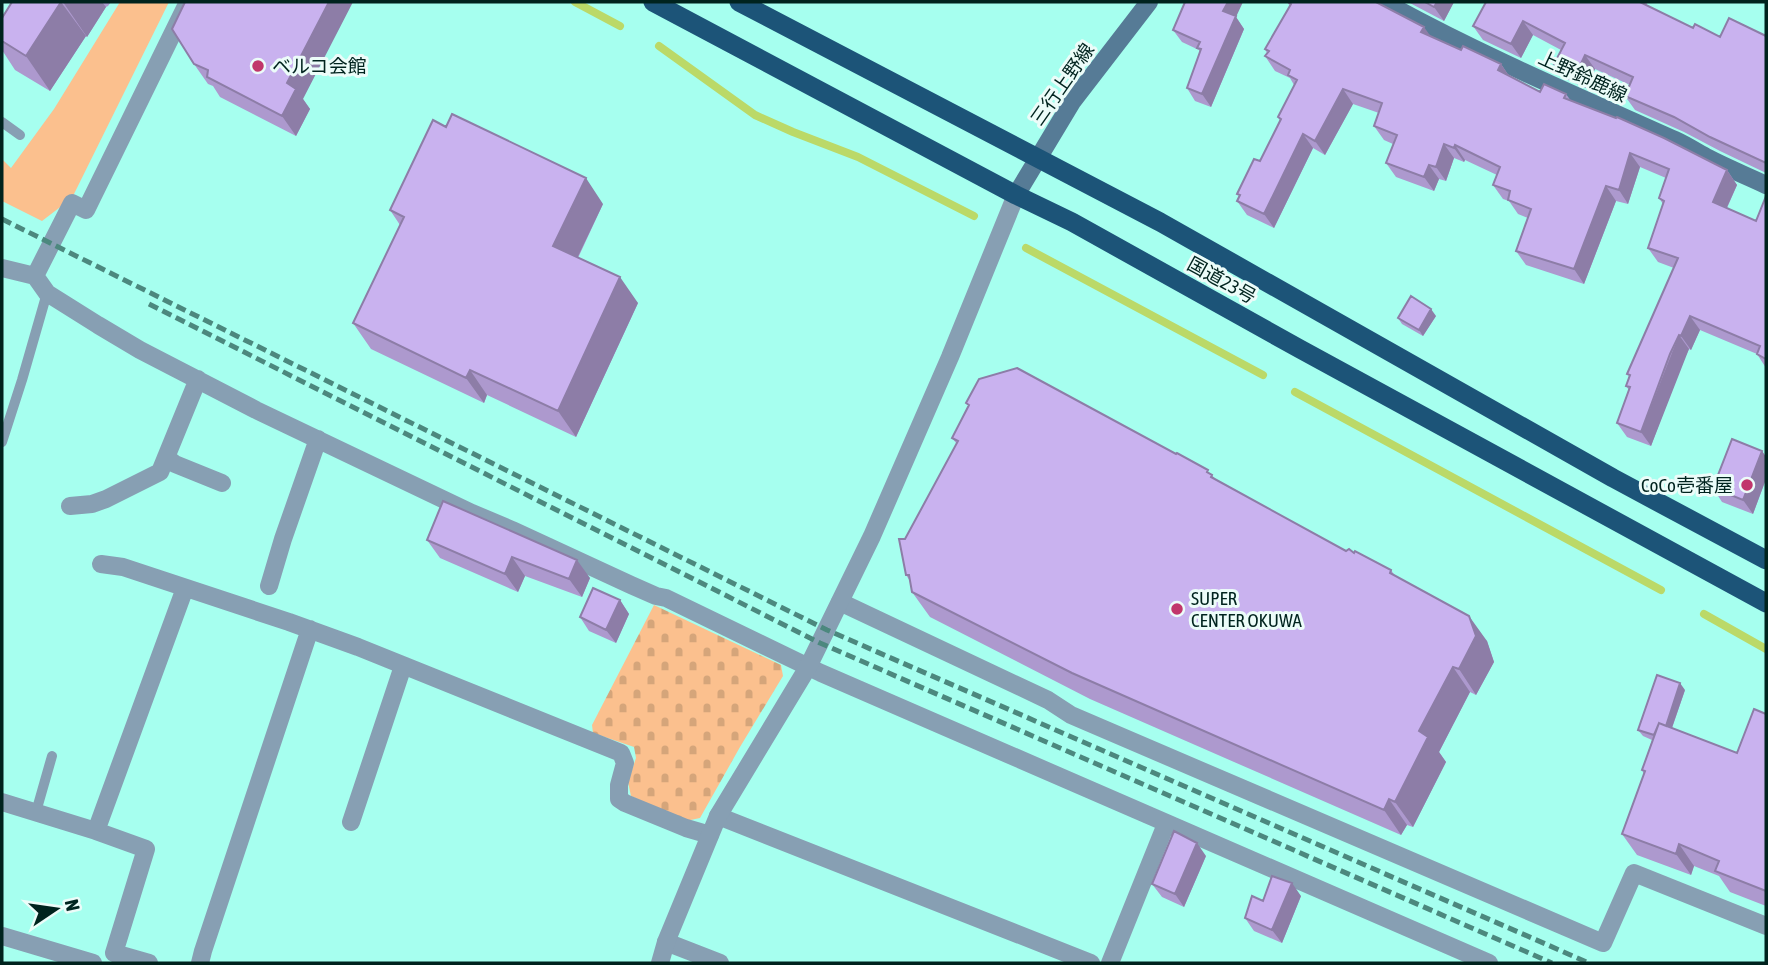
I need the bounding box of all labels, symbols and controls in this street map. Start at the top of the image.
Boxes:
street label: 三行上野線 [1026,39,1098,129]
street label: 上野鈴鹿線 [1535,46,1631,106]
place label: ベルコ会館 [272,55,367,77]
marker: ベルコ会館 [250,58,266,74]
street label: 国道23号 [1184,252,1260,308]
place label: CoCo壱番屋 [1641,474,1733,496]
marker: CoCo壱番屋 [1739,477,1755,493]
place label: SUPER CENTER OKUWA [1191,587,1302,631]
marker: SUPER CENTER OKUWA [1169,601,1185,617]
north arrow [21,874,91,944]
text: N [61,897,85,913]

